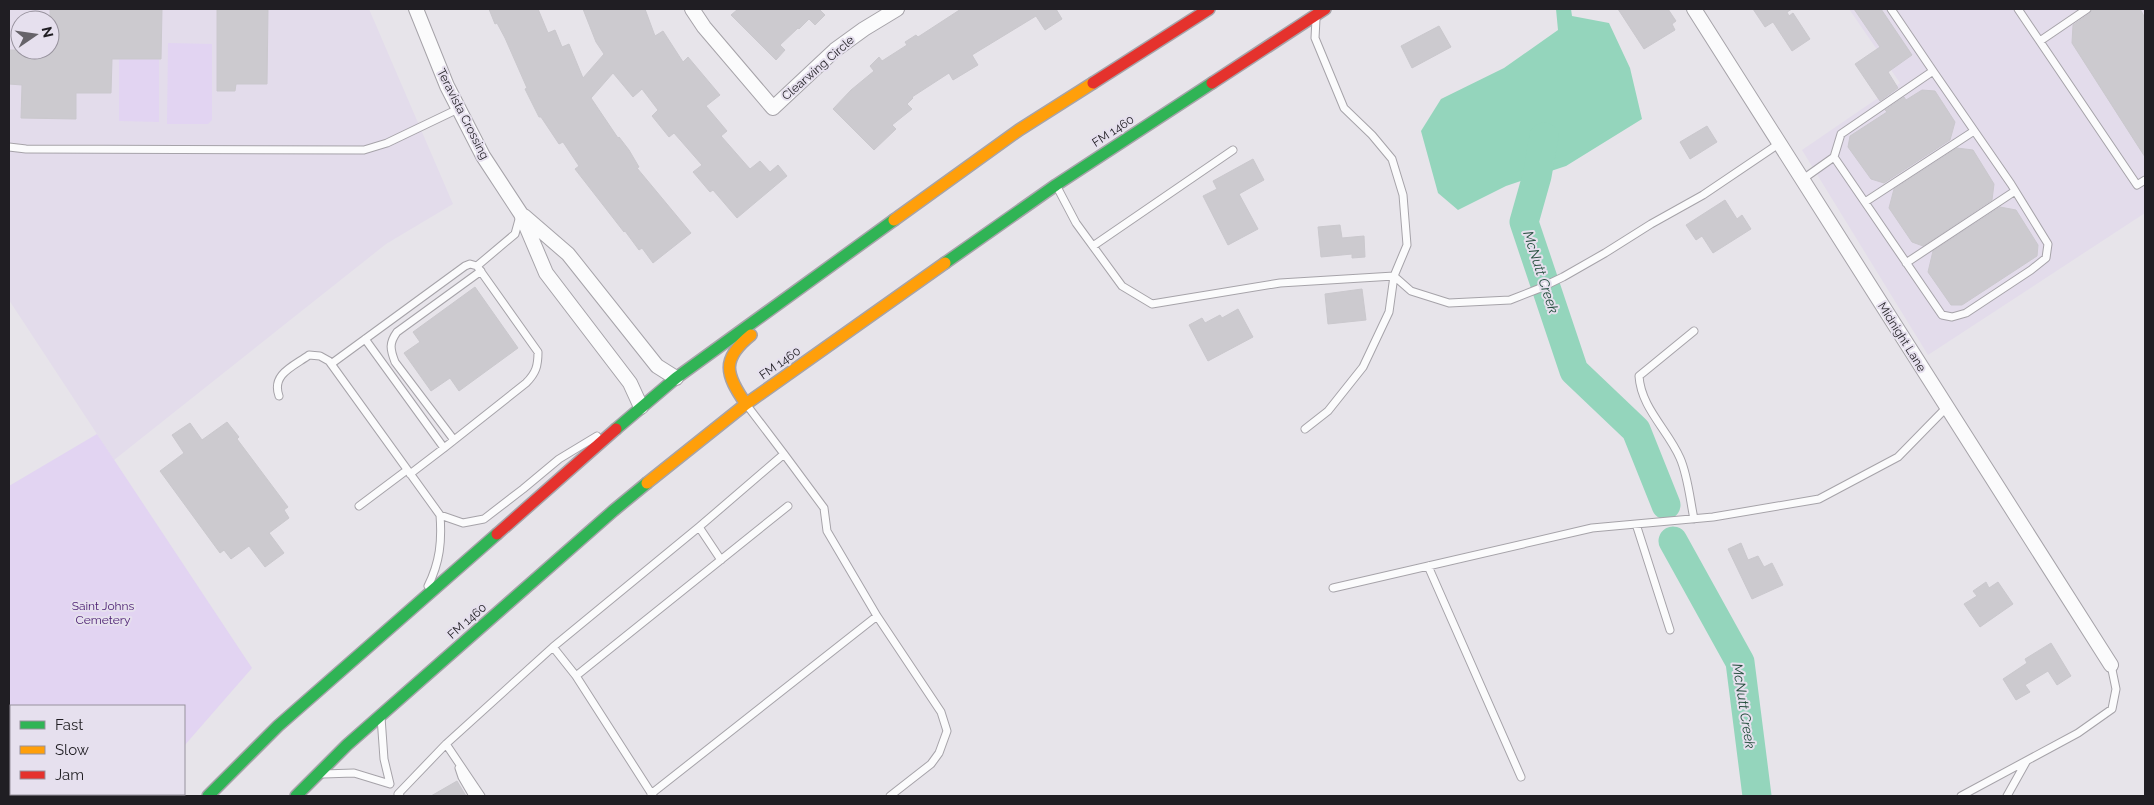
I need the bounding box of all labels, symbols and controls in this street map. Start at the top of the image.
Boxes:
north arrow [10,10,60,60]
text: N [39,25,57,39]
street label: Clearwing Circle [779,33,857,103]
street label: Teravista Crossing [434,66,492,162]
street label: FM 1460 [1090,112,1136,150]
water label: McNutt Creek [1520,229,1562,316]
street label: Midnight Lane [1875,300,1929,374]
street label: FM 1460 [757,344,803,382]
park label: Saint Johns Cemetery [72,599,135,627]
street label: FM 1460 [445,600,489,642]
water label: McNutt Creek [1729,662,1759,750]
legend [10,705,185,795]
text: Fast [55,716,83,734]
text: Slow [55,741,89,759]
text: Jam [55,766,84,784]

